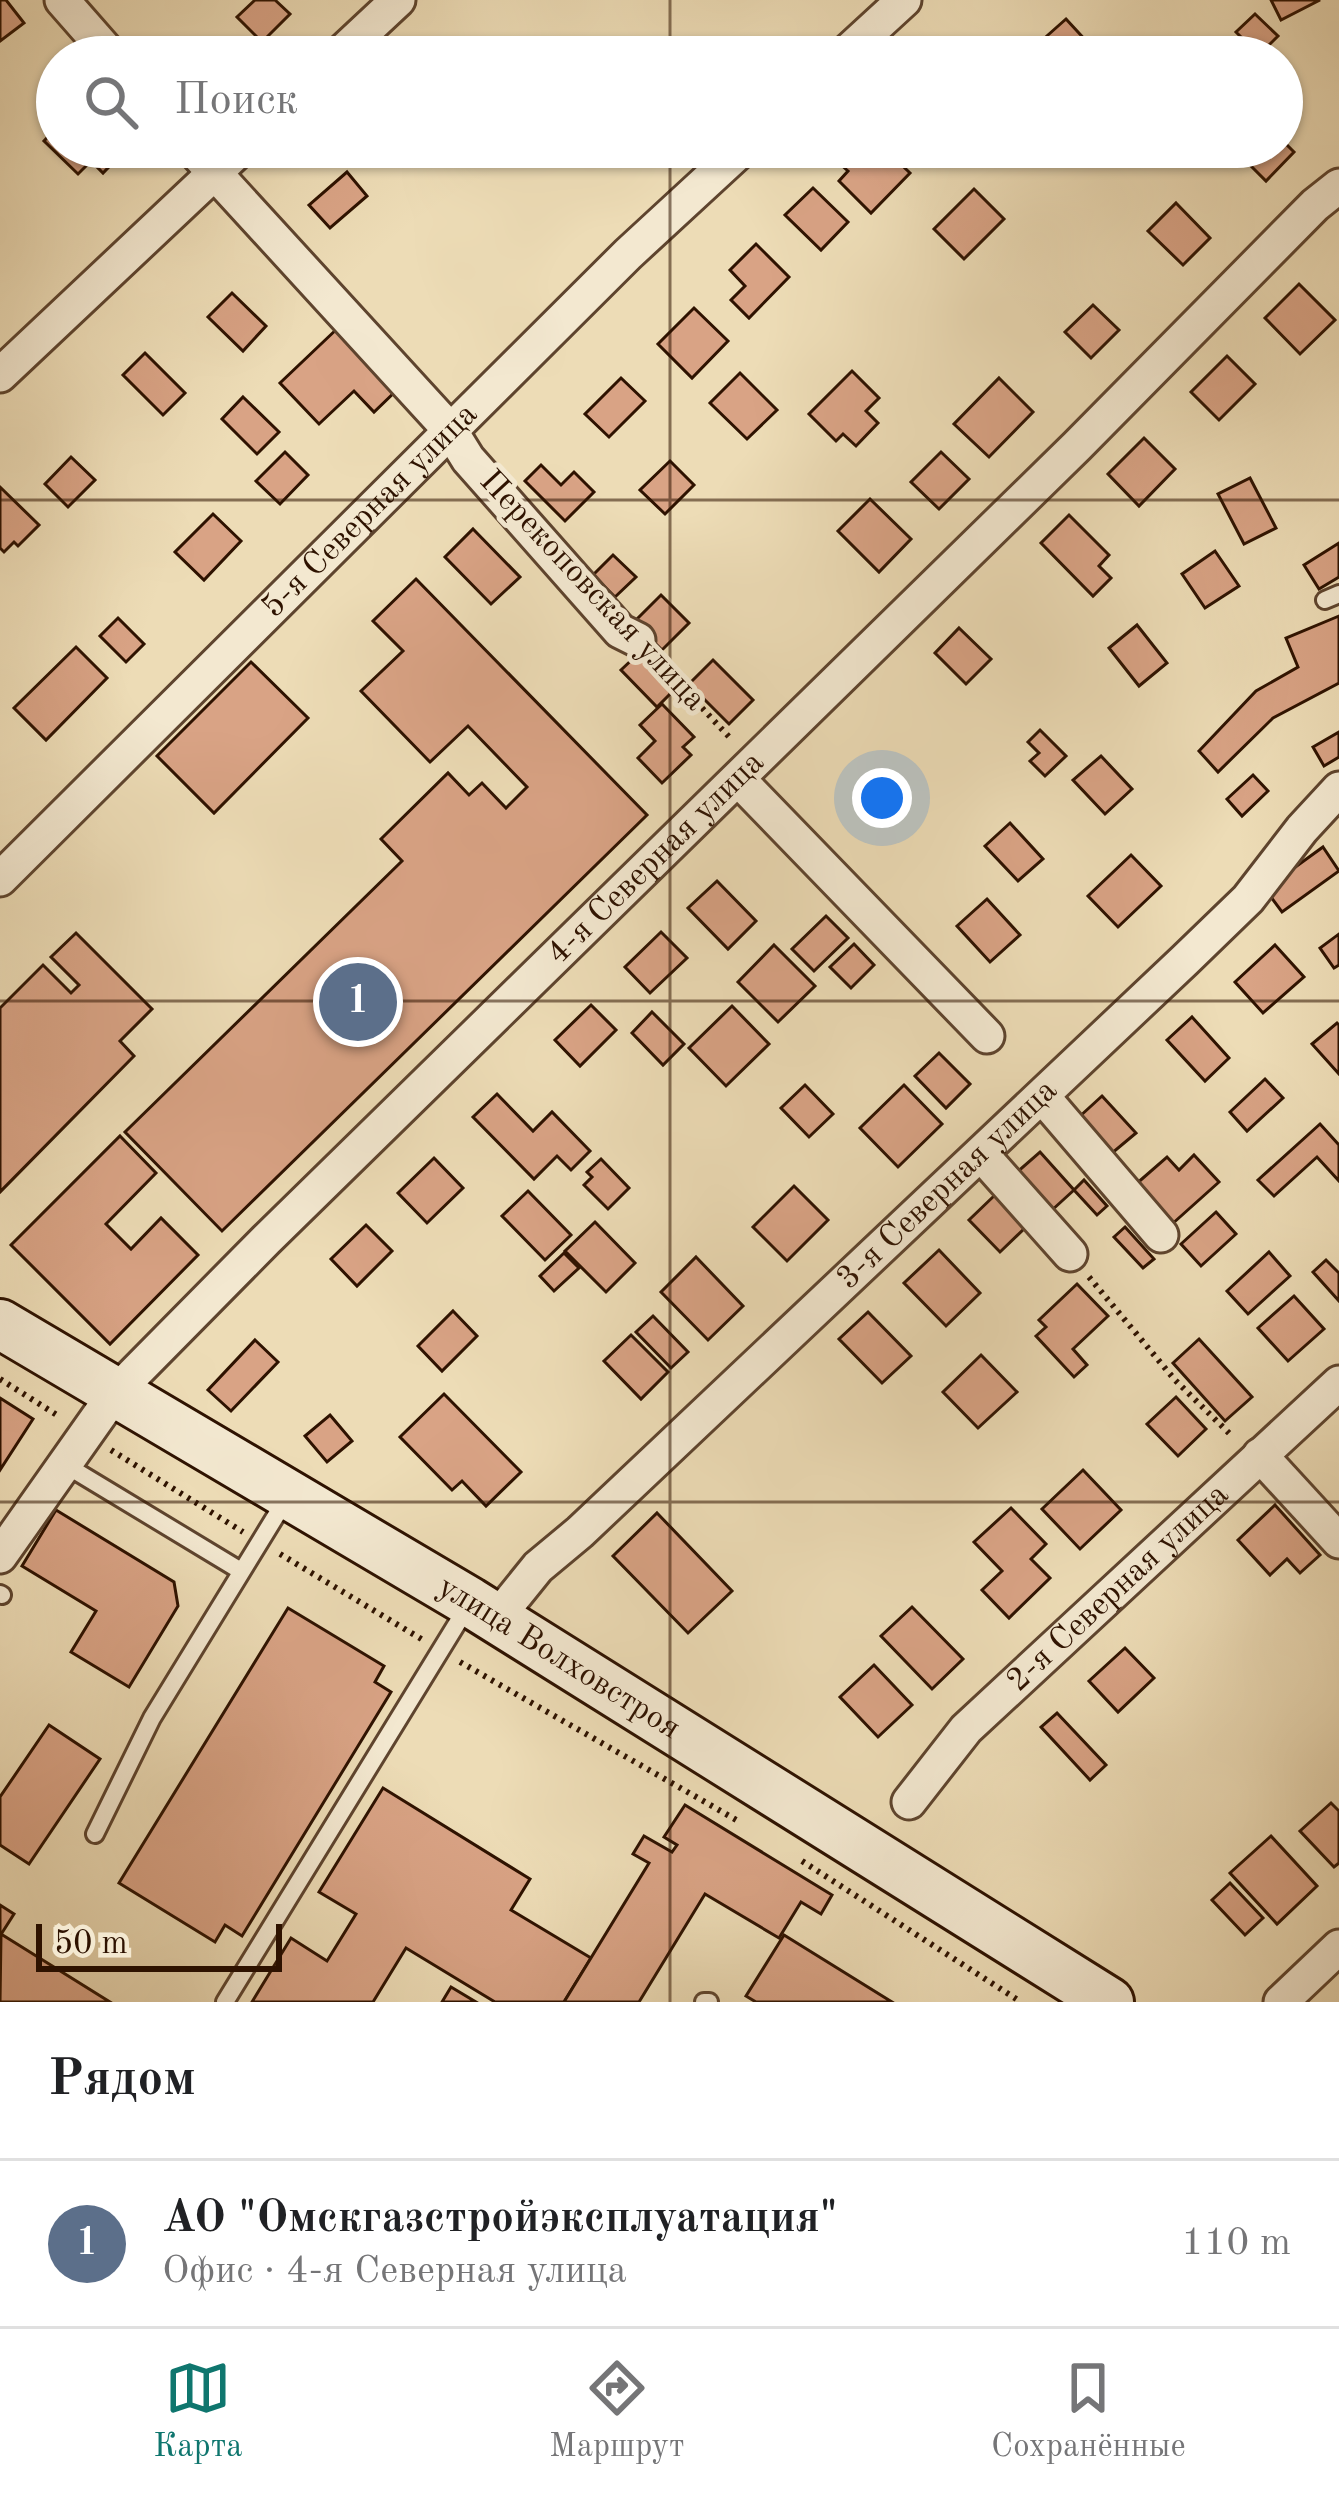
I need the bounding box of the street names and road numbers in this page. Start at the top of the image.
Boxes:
street label: 5-я Северная улица [256,397,484,624]
street label: Перекоповская улица [473,465,711,717]
street label: 4-я Северная улица [541,746,770,971]
street label: 3-я Северная улица [831,1074,1063,1296]
street label: 2-я Северная улица [1001,1478,1235,1698]
street label: улица Волховстроя [432,1570,686,1746]

